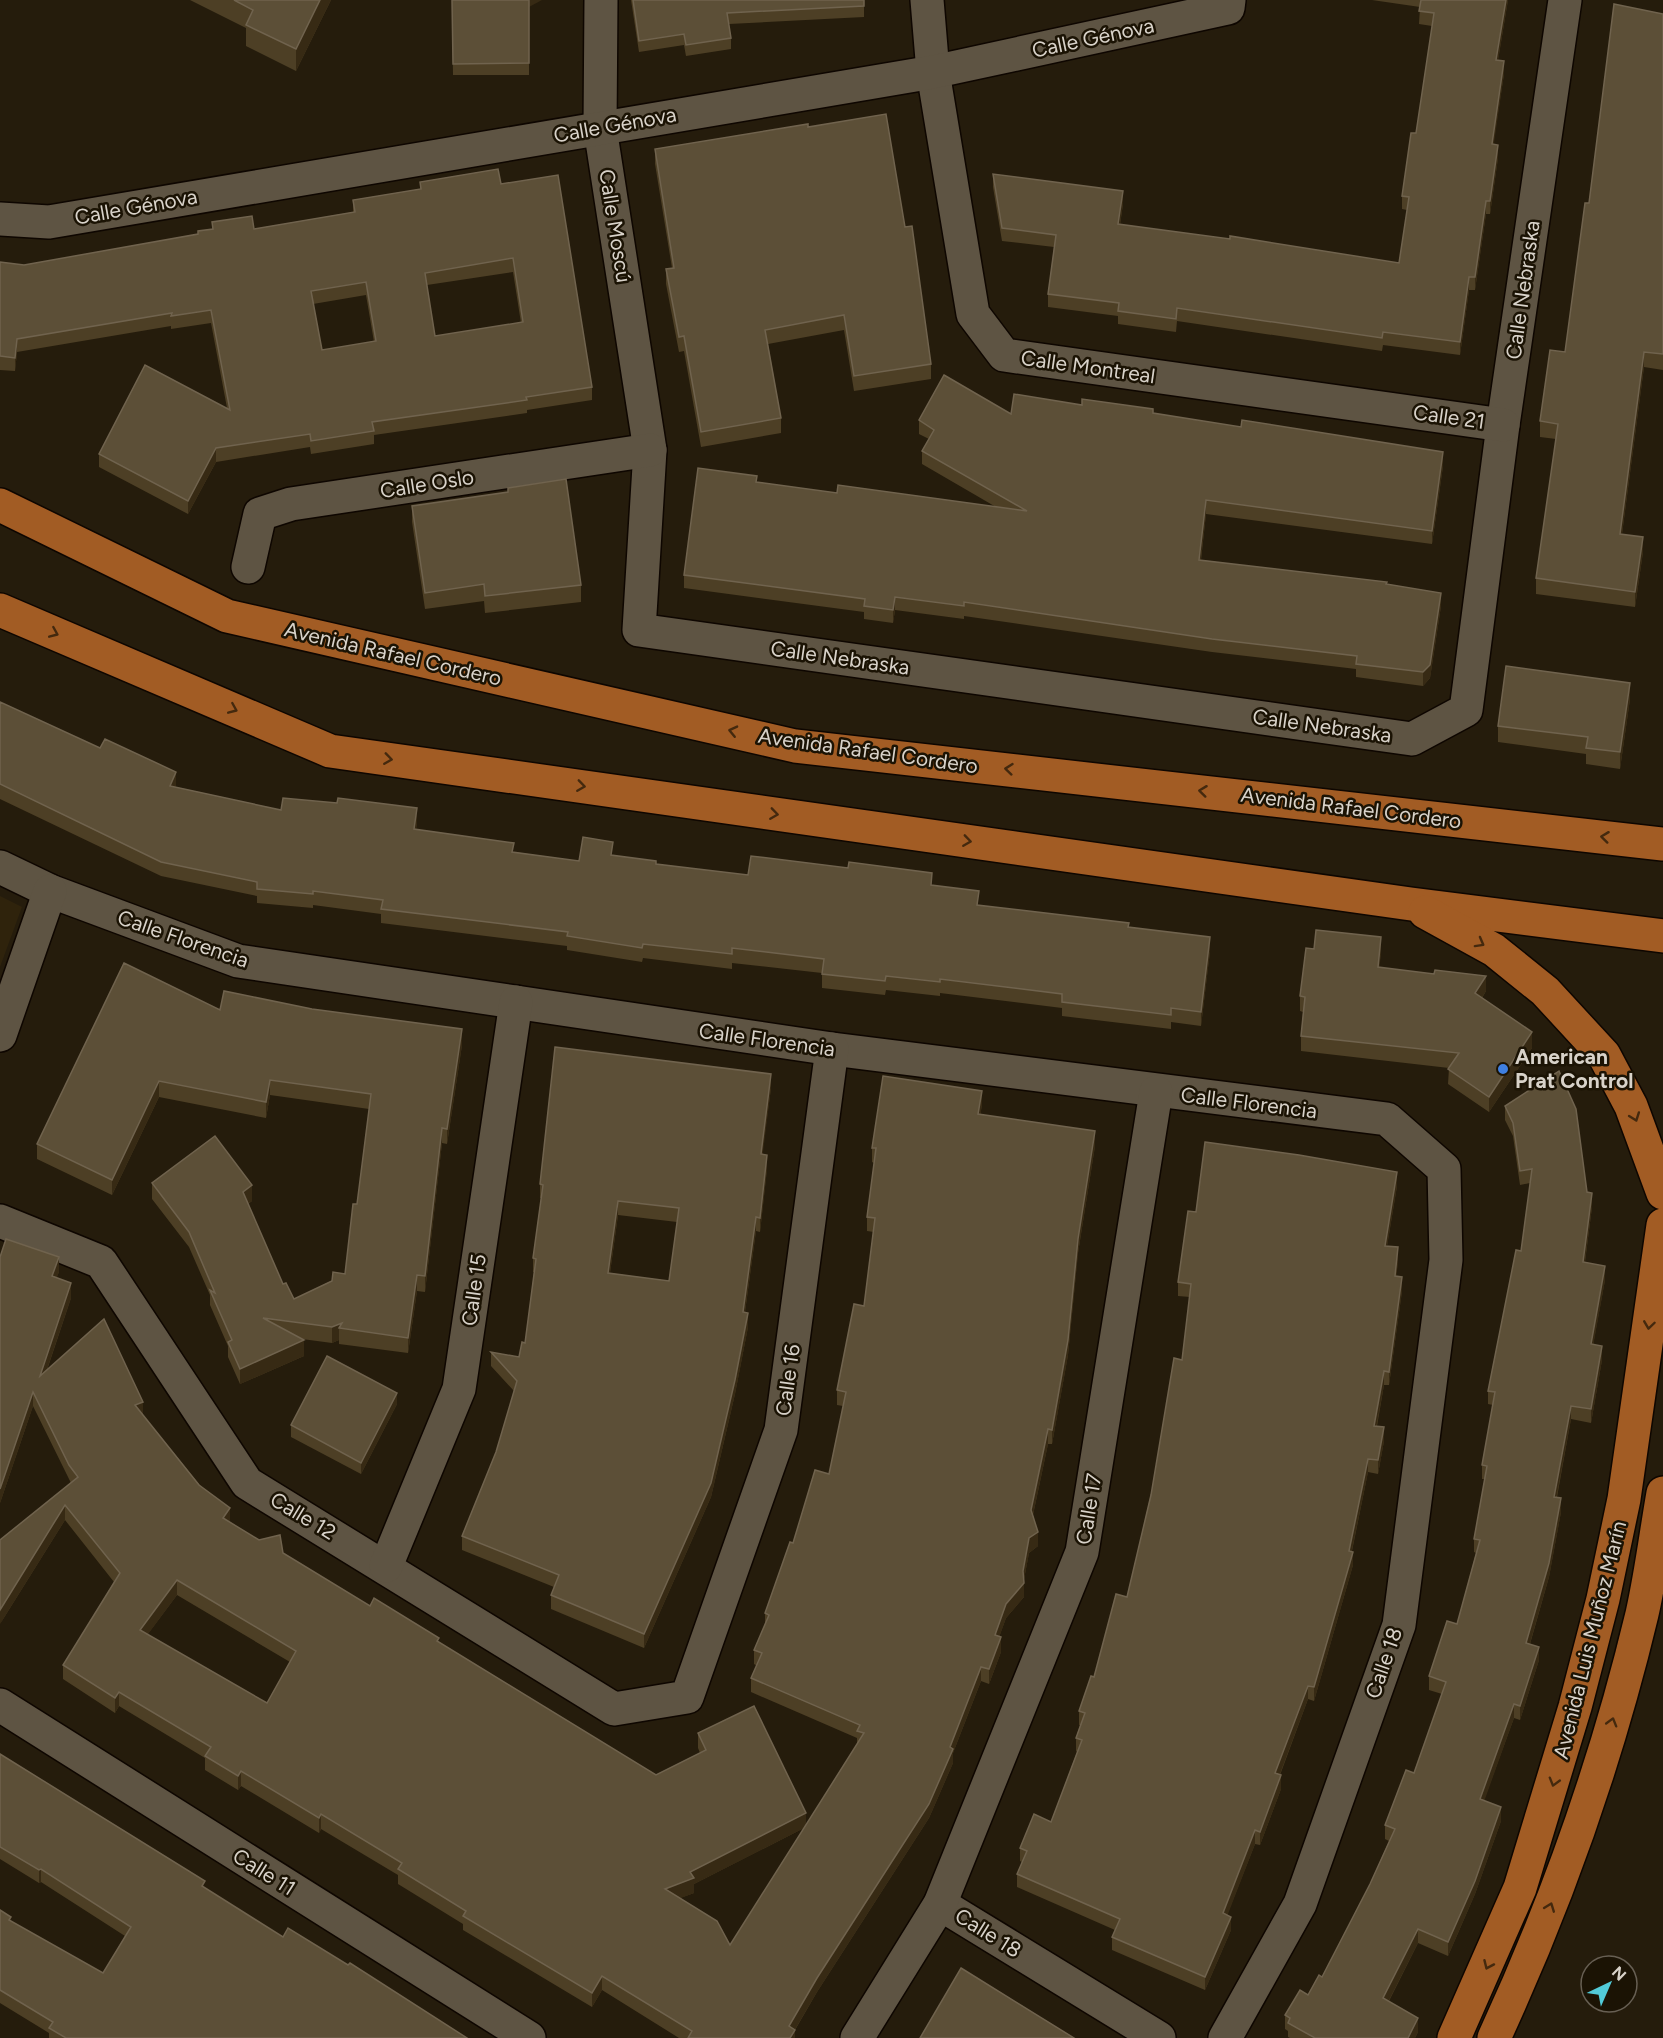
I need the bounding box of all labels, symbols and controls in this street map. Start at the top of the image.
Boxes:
street label: Calle Génova [1030,12,1156,63]
street label: Calle Génova [552,101,678,148]
street label: Calle Moscú [594,167,637,284]
street label: Calle Génova [73,183,199,230]
street label: Calle Nebraska [1500,219,1545,361]
street label: Calle Montreal [1019,345,1157,388]
street label: Calle 21 [1412,399,1487,434]
street label: Calle Oslo [378,464,476,503]
street label: Avenida Rafael Cordero [282,616,504,691]
one-way arrow [47,625,58,637]
street label: Calle Nebraska [769,635,911,680]
one-way arrow [227,702,238,714]
street label: Calle Nebraska [1251,703,1393,748]
street label: Avenida Rafael Cordero [756,723,980,778]
one-way arrow [728,726,738,739]
one-way arrow [383,753,392,765]
one-way arrow [1004,763,1013,776]
one-way arrow [576,780,585,792]
street label: Avenida Rafael Cordero [1239,782,1463,833]
one-way arrow [1198,785,1207,797]
one-way arrow [769,807,778,819]
one-way arrow [1600,832,1609,844]
one-way arrow [962,834,971,846]
street label: Calle Florencia [114,904,252,973]
one-way arrow [1474,935,1484,947]
street label: Calle Florencia [697,1018,837,1061]
place label: American Prat Control [1515,1044,1633,1093]
marker: American Prat Control [1496,1062,1510,1076]
street label: Calle Florencia [1179,1082,1319,1123]
one-way arrow [1627,1111,1640,1121]
street label: Calle 15 [456,1252,491,1328]
one-way arrow [1643,1320,1655,1329]
street label: Calle 16 [770,1342,805,1417]
street label: Calle 17 [1071,1472,1106,1546]
street label: Calle 12 [266,1486,341,1545]
street label: Avenida Luis Muñoz Marín [1548,1518,1631,1761]
street label: Calle 18 [1360,1624,1407,1702]
one-way arrow [1605,1717,1617,1728]
one-way arrow [1549,1776,1561,1787]
street label: Calle 11 [228,1843,300,1900]
one-way arrow [1543,1902,1555,1913]
street label: Calle 18 [951,1903,1026,1963]
north arrow [1579,1954,1639,2014]
one-way arrow [1483,1959,1495,1970]
text: N [1608,1962,1630,1985]

